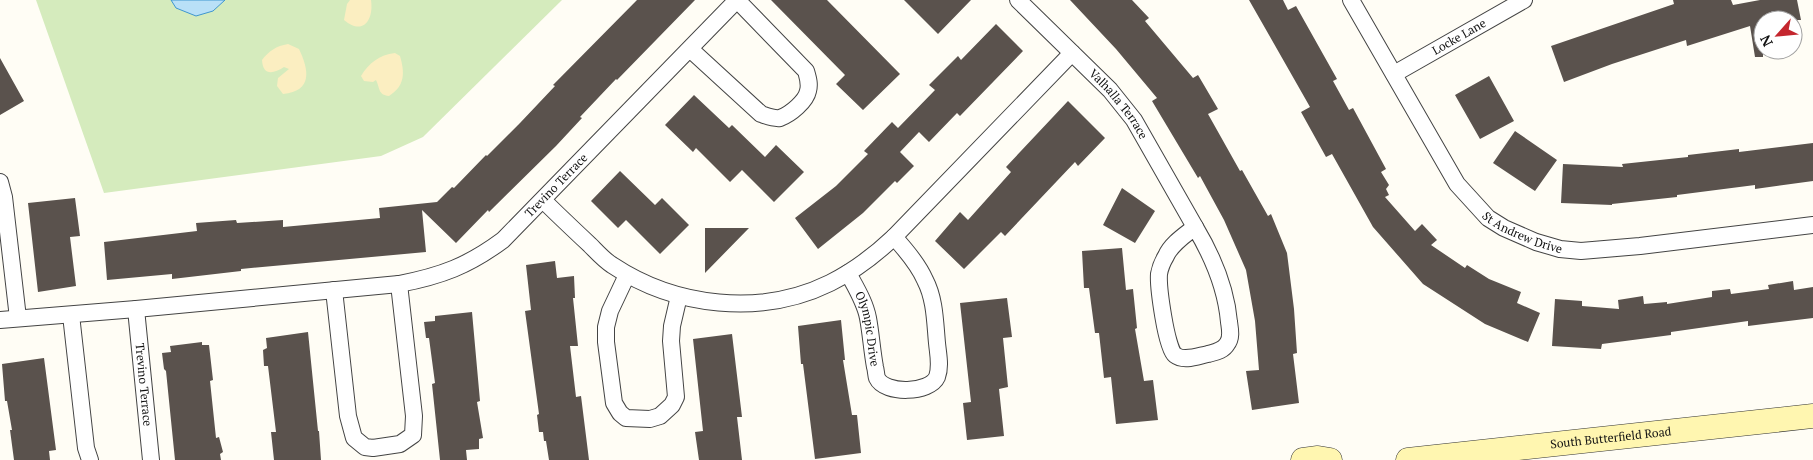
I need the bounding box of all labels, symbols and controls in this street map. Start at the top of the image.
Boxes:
north arrow [1753,10,1803,60]
street label: Locke Lane [1429,15,1489,58]
text: N [1755,32,1777,50]
street label: Valhalla Terrace [1086,66,1151,141]
street label: Trevino Terrace [521,150,590,220]
street label: St Andrew Drive [1479,208,1564,256]
street label: Olympic Drive [852,289,883,368]
street label: Trevino Terrace [132,342,156,427]
street label: South Butterfield Road [1550,423,1672,451]

